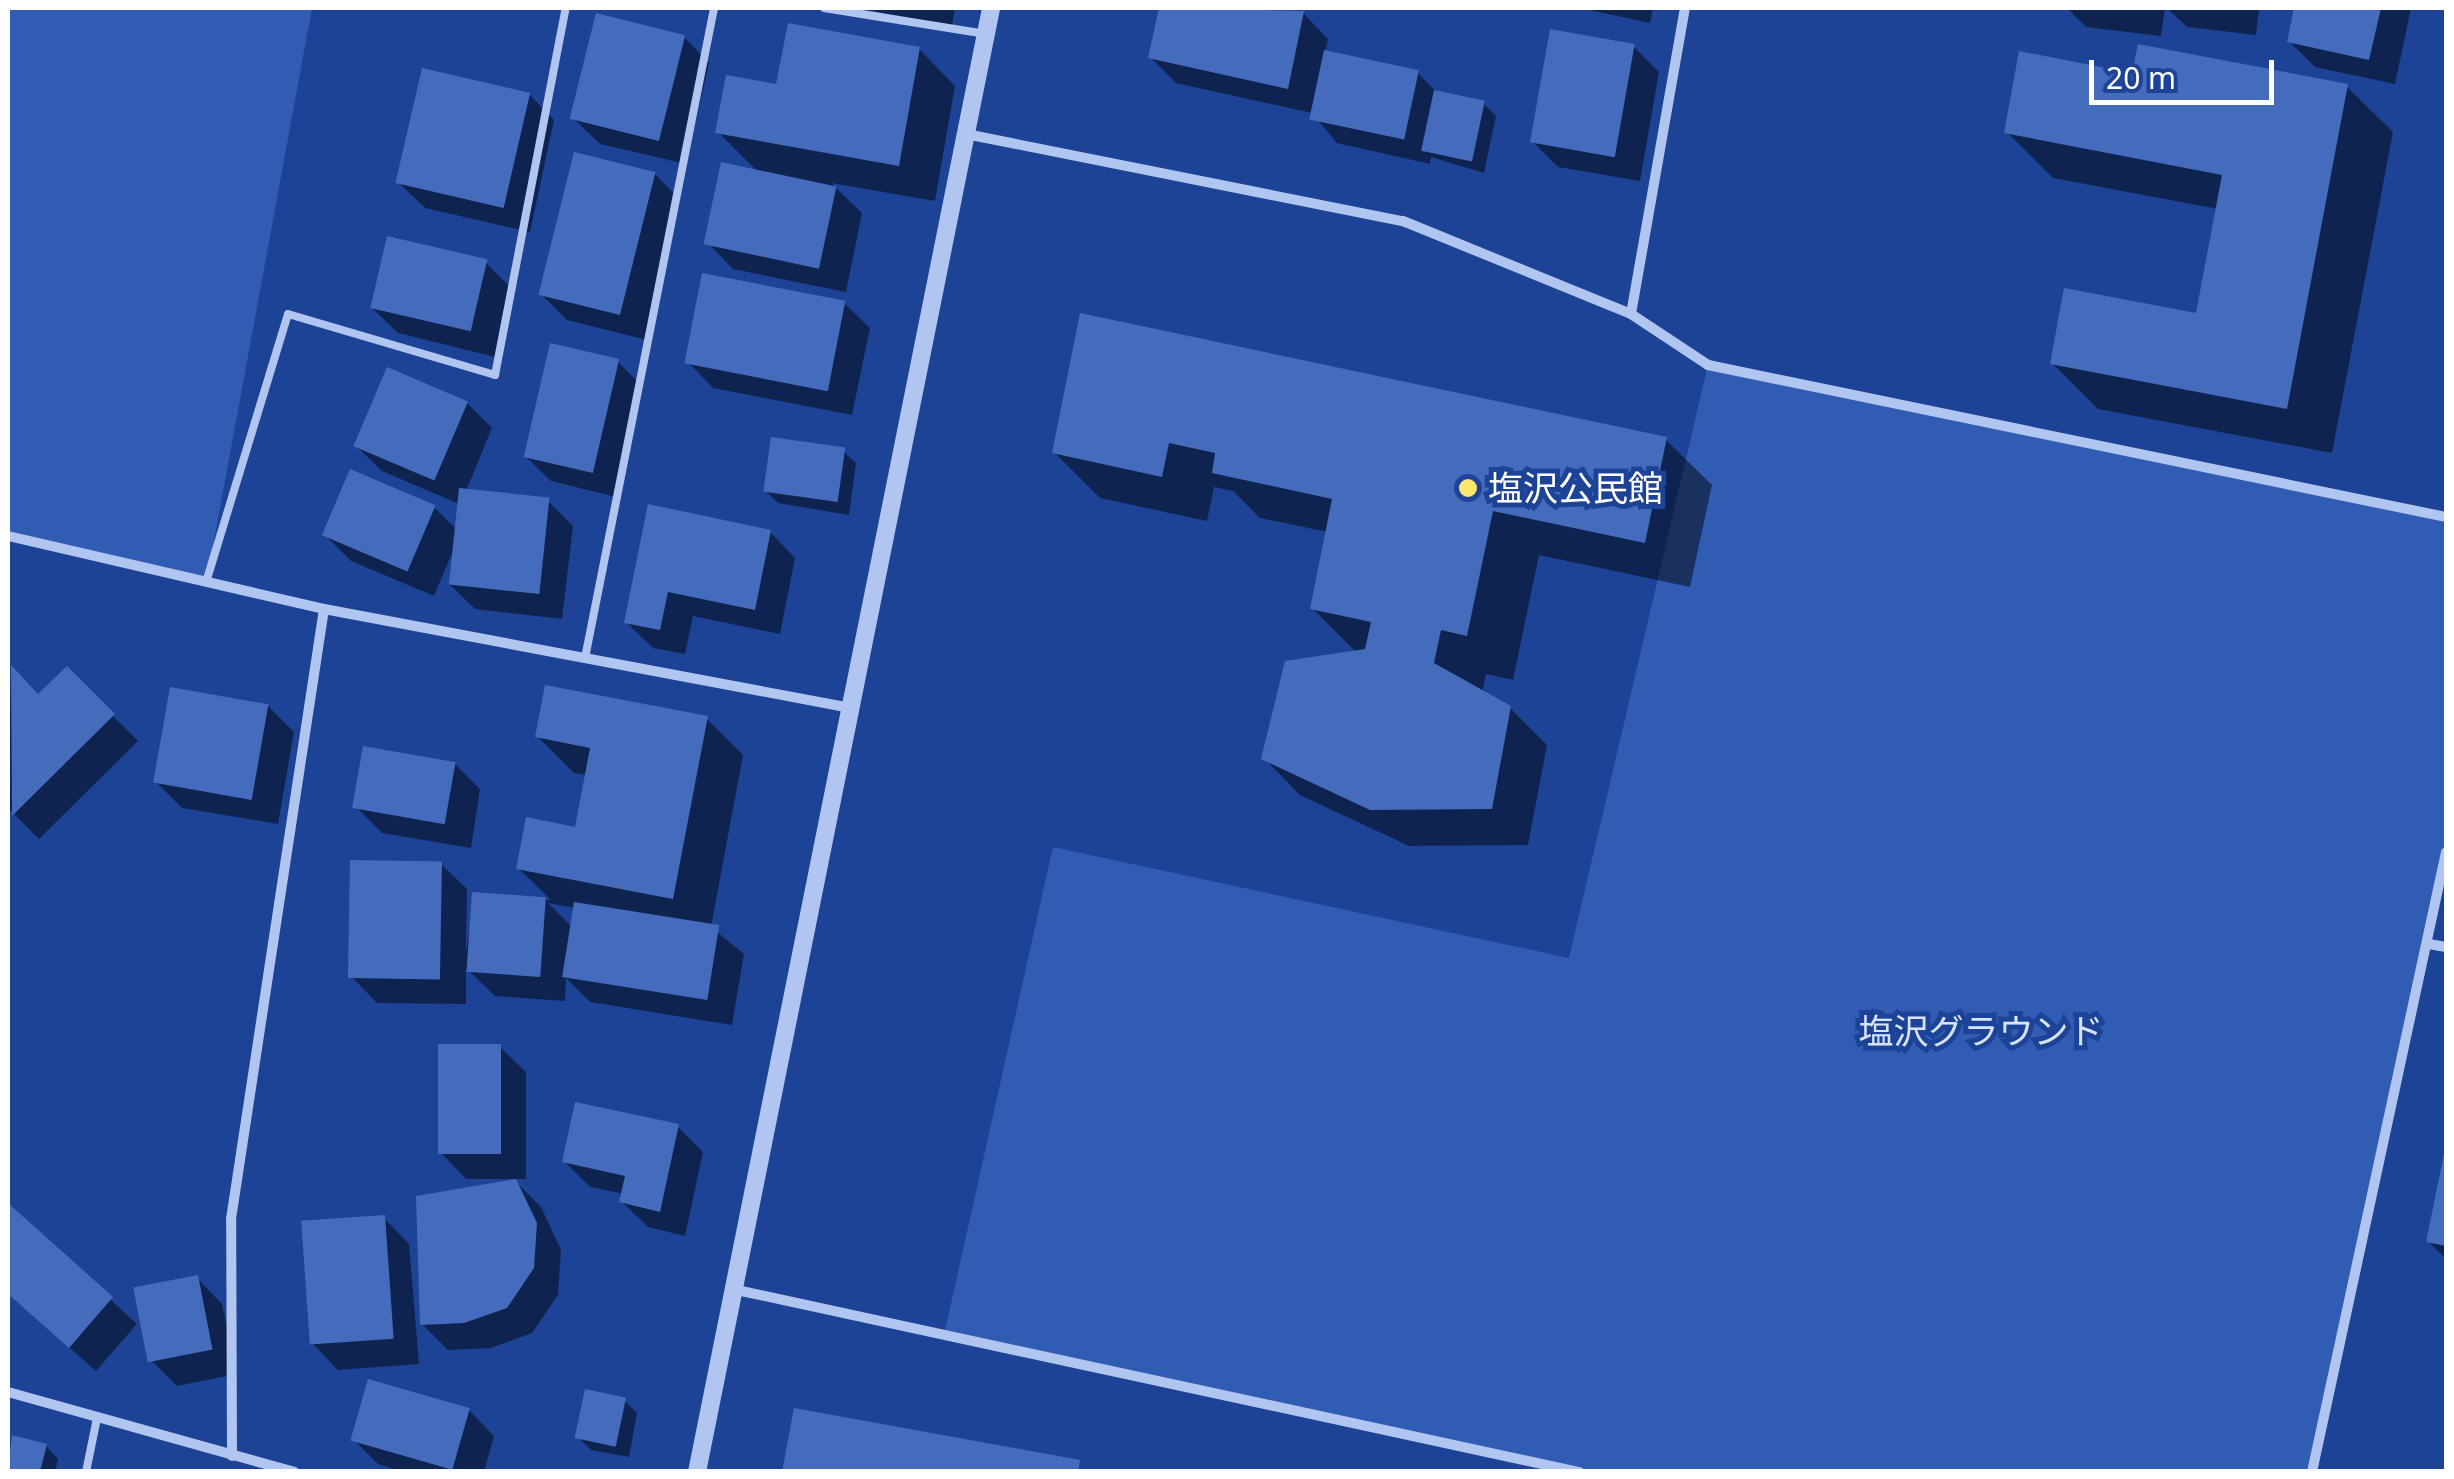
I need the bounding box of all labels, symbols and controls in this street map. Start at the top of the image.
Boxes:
scale bar [2094,40,2279,102]
text: 20 m [2106,57,2176,98]
place label: 塩沢公民館 [1488,467,1663,509]
marker: 塩沢公民館 [1457,477,1479,499]
park label: 塩沢グラウンド [1859,1010,2103,1052]

